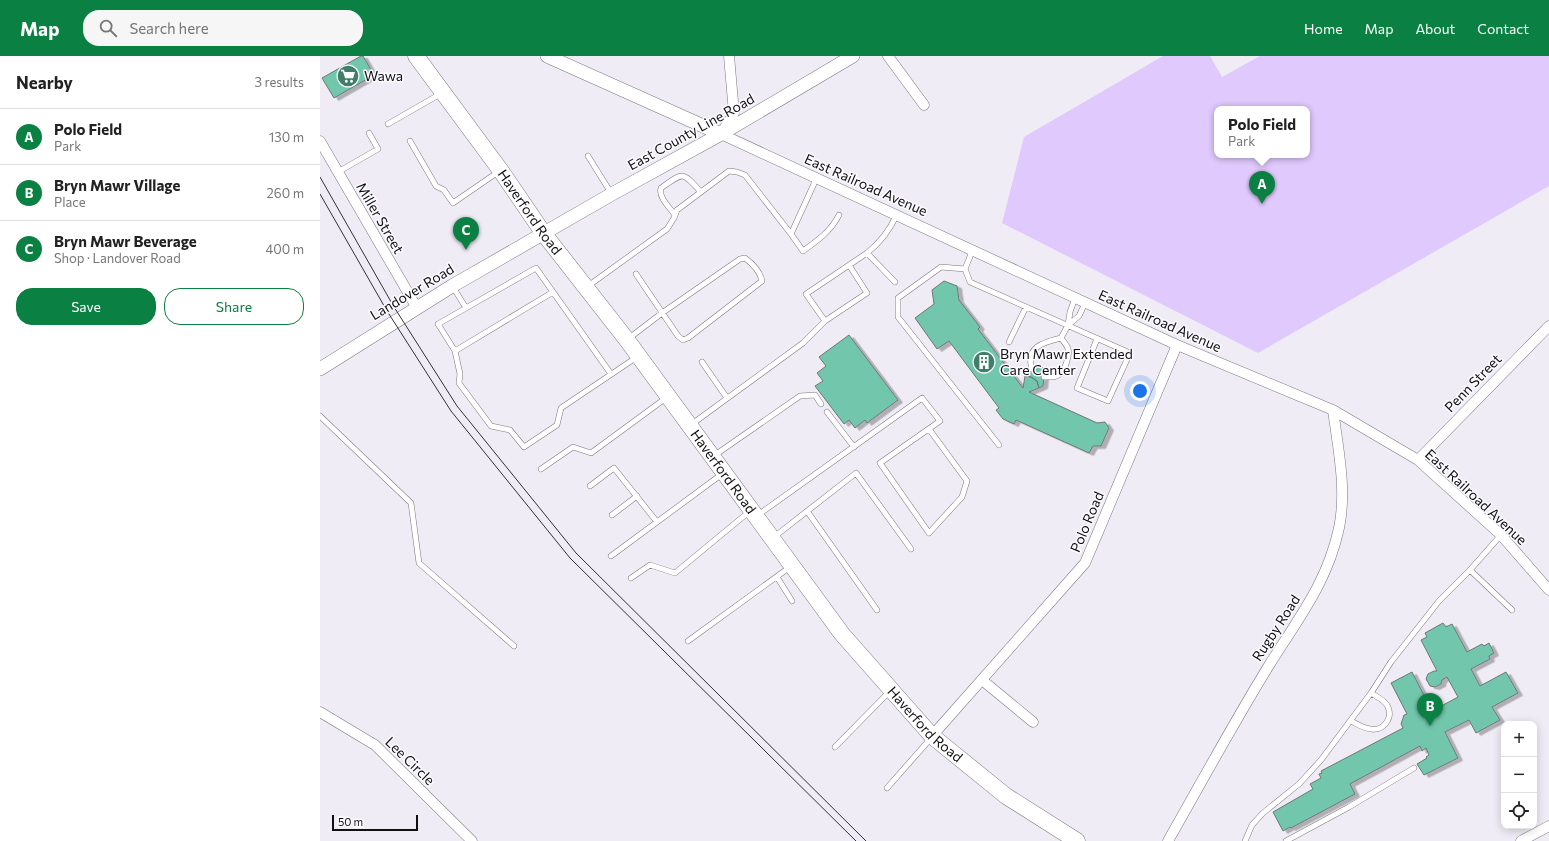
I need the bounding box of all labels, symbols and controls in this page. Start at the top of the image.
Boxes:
search box [83,10,363,46]
text: Map [20,17,59,40]
icon: search [97,17,119,39]
text: Search here [129,19,209,37]
text: Home [1304,20,1343,37]
text: Map [1365,20,1393,37]
text: About [1415,20,1455,37]
text: Contact [1477,20,1529,37]
supermarket icon: Wawa [335,63,361,89]
place label: Wawa [364,67,403,84]
text: Nearby [16,72,73,93]
text: 3 results [255,74,304,90]
street label: East County Line Road [624,90,757,173]
popup [1214,106,1310,158]
text: Polo Field [1228,115,1296,133]
text: Polo Field [54,120,122,138]
text: A [24,129,34,145]
text: 130 m [269,129,304,145]
text: Park [1228,133,1255,149]
text: Park [54,138,81,154]
street label: East Railroad Avenue [802,150,930,219]
street label: Haverford Road [494,166,566,258]
pin: A [1249,171,1275,204]
text: Bryn Mawr Village [54,176,180,194]
street label: Miller Street [353,179,408,257]
text: B [25,185,33,201]
text: 260 m [267,185,304,201]
text: Place [54,194,86,210]
pin: C [453,217,479,250]
text: Bryn Mawr Beverage [54,232,197,250]
text: C [25,241,33,257]
text: 400 m [265,241,304,257]
text: Shop · Landover Road [54,250,181,266]
street label: Landover Road [367,260,457,323]
street label: East Railroad Avenue [1096,286,1224,355]
button: Save [16,288,156,325]
button: Share [164,288,304,325]
place label: Bryn Mawr Extended Care Center [1000,345,1133,378]
building icon: Bryn Mawr Extended Care Center [971,349,997,375]
street label: Penn Street [1441,350,1505,415]
your location [1130,381,1150,401]
street label: Haverford Road [687,426,760,517]
street label: East Railroad Avenue [1422,445,1531,548]
street label: Polo Road [1066,489,1107,555]
street label: Rugby Road [1248,591,1303,664]
street label: Haverford Road [884,683,966,765]
pin: B [1417,693,1443,726]
map controls [1501,721,1537,829]
button: + [1501,721,1537,757]
street label: Lee Circle [382,733,439,788]
button: − [1501,757,1537,793]
button: locate [1501,793,1537,829]
scale bar [332,813,418,832]
text: 50 m [338,815,363,828]

